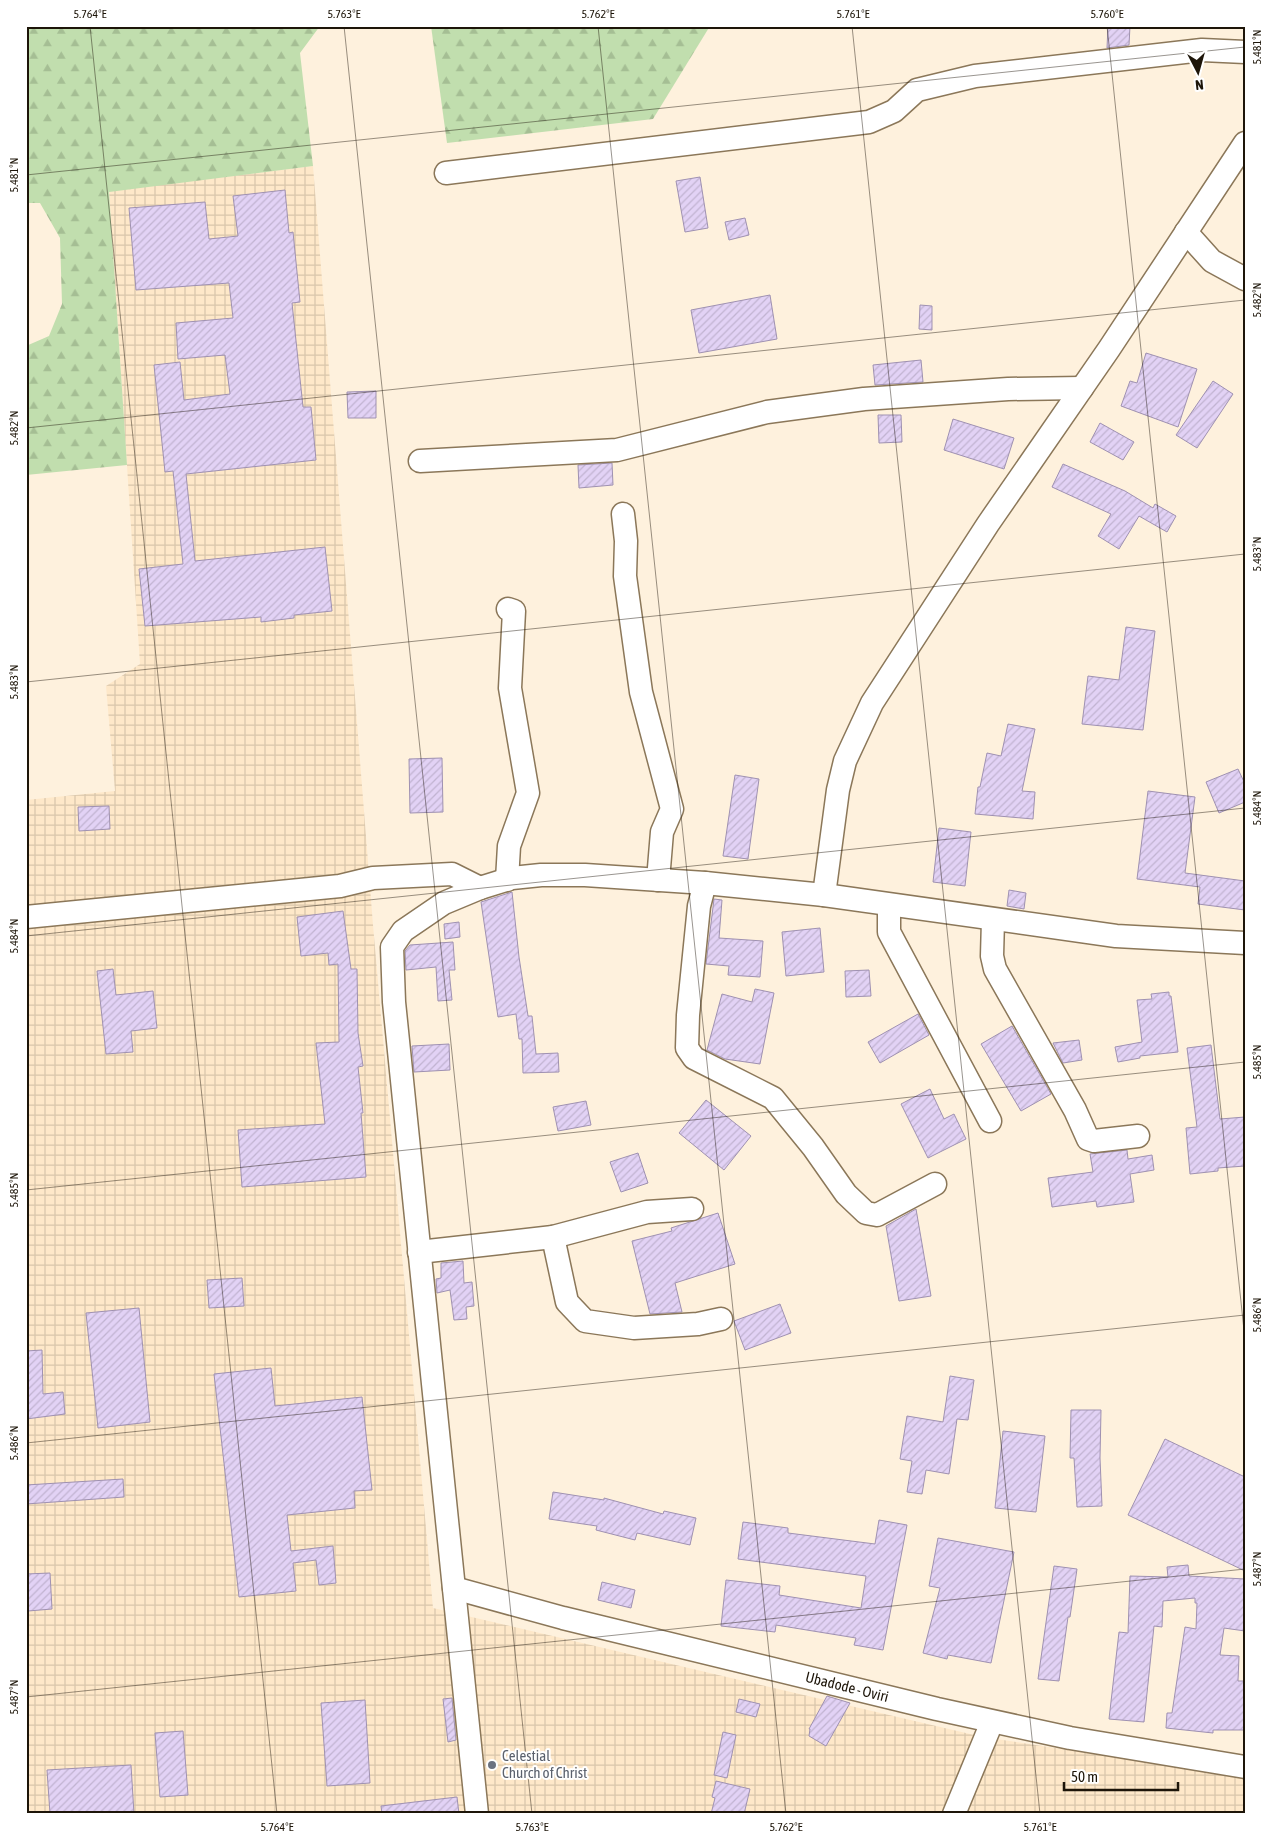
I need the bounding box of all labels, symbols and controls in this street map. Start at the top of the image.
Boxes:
text: 5.764°E [73,7,107,21]
text: 5.763°E [327,7,361,21]
text: 5.762°E [581,7,615,21]
text: 5.761°E [836,7,870,21]
text: 5.760°E [1090,7,1124,21]
text: 5.481°N [1250,29,1264,65]
north arrow [1174,48,1224,98]
text: N [1194,77,1204,93]
text: 5.481°N [7,157,21,193]
text: 5.482°N [1250,282,1264,318]
text: 5.482°N [7,410,21,446]
text: 5.483°N [1250,536,1264,572]
text: 5.483°N [7,664,21,700]
text: 5.484°N [1250,790,1264,826]
text: 5.484°N [7,918,21,954]
text: 5.485°N [1250,1044,1264,1080]
text: 5.485°N [7,1172,21,1208]
text: 5.486°N [1250,1297,1264,1333]
text: 5.486°N [7,1425,21,1461]
text: 5.487°N [1250,1551,1264,1587]
street label: Ubadode - Oviri [804,1668,890,1705]
text: 5.487°N [7,1679,21,1715]
place label: Celestial Church of Christ [502,1747,587,1781]
marker: Celestial Church of Christ [486,1759,498,1771]
scale bar [1064,1760,1177,1792]
text: 50 m [1071,1768,1098,1785]
text: 5.764°E [260,1820,294,1834]
text: 5.763°E [515,1820,549,1834]
text: 5.762°E [769,1820,803,1834]
text: 5.761°E [1023,1820,1057,1834]

